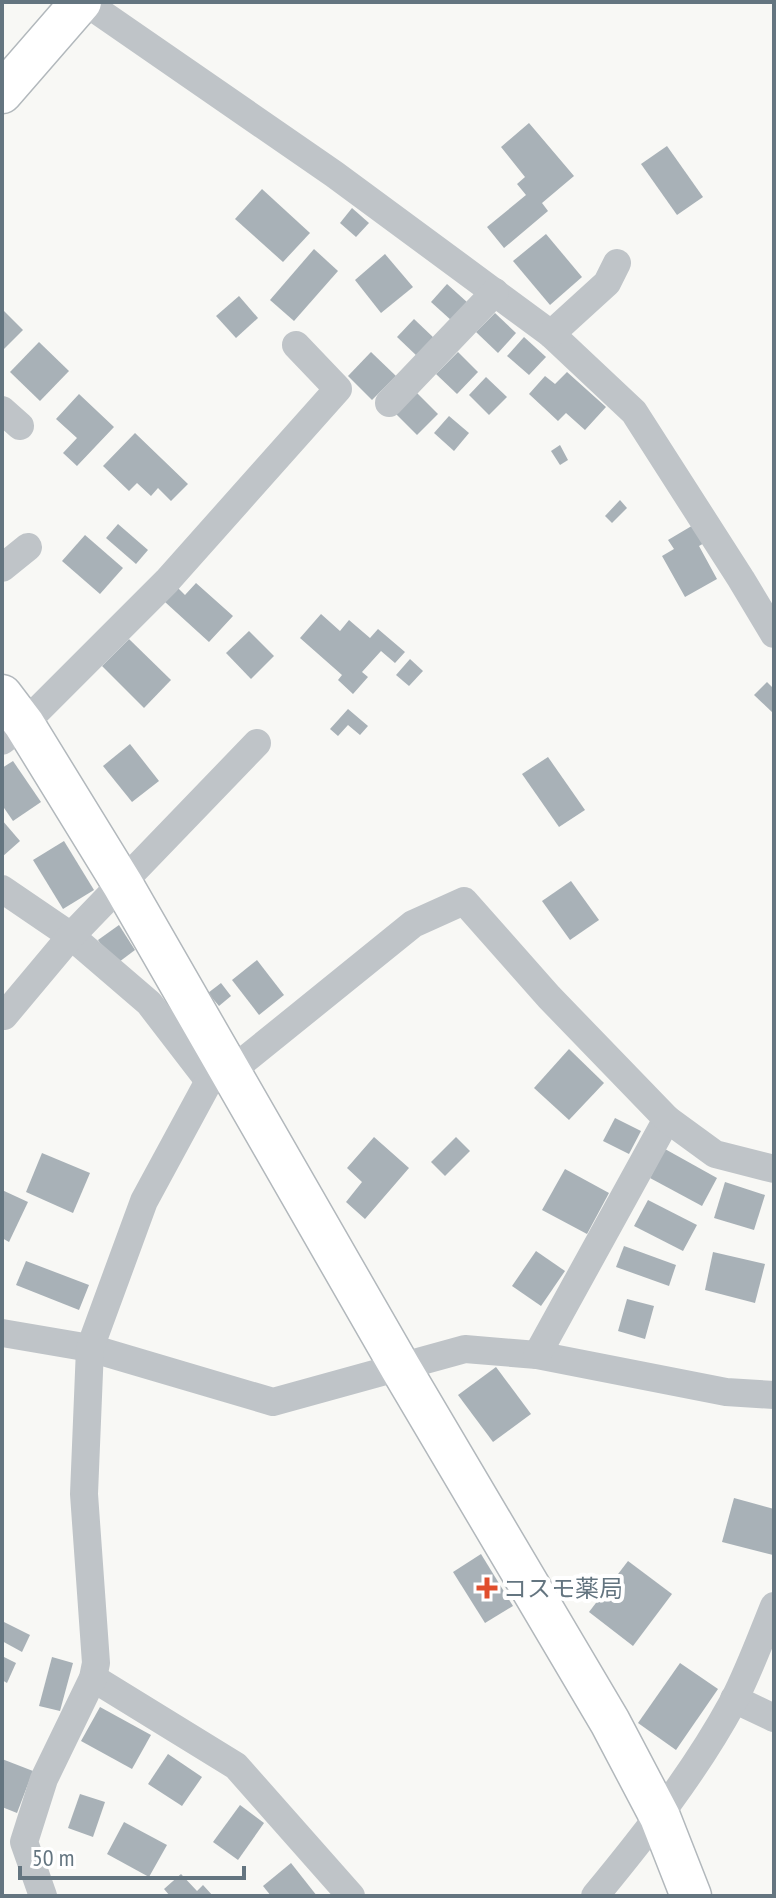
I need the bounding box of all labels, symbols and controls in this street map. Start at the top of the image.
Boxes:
place label: コスモ薬局 [503,1573,623,1604]
marker: コスモ薬局 [478,1579,496,1597]
scale bar [20,1830,244,1880]
text: 50 m [32,1842,74,1873]

